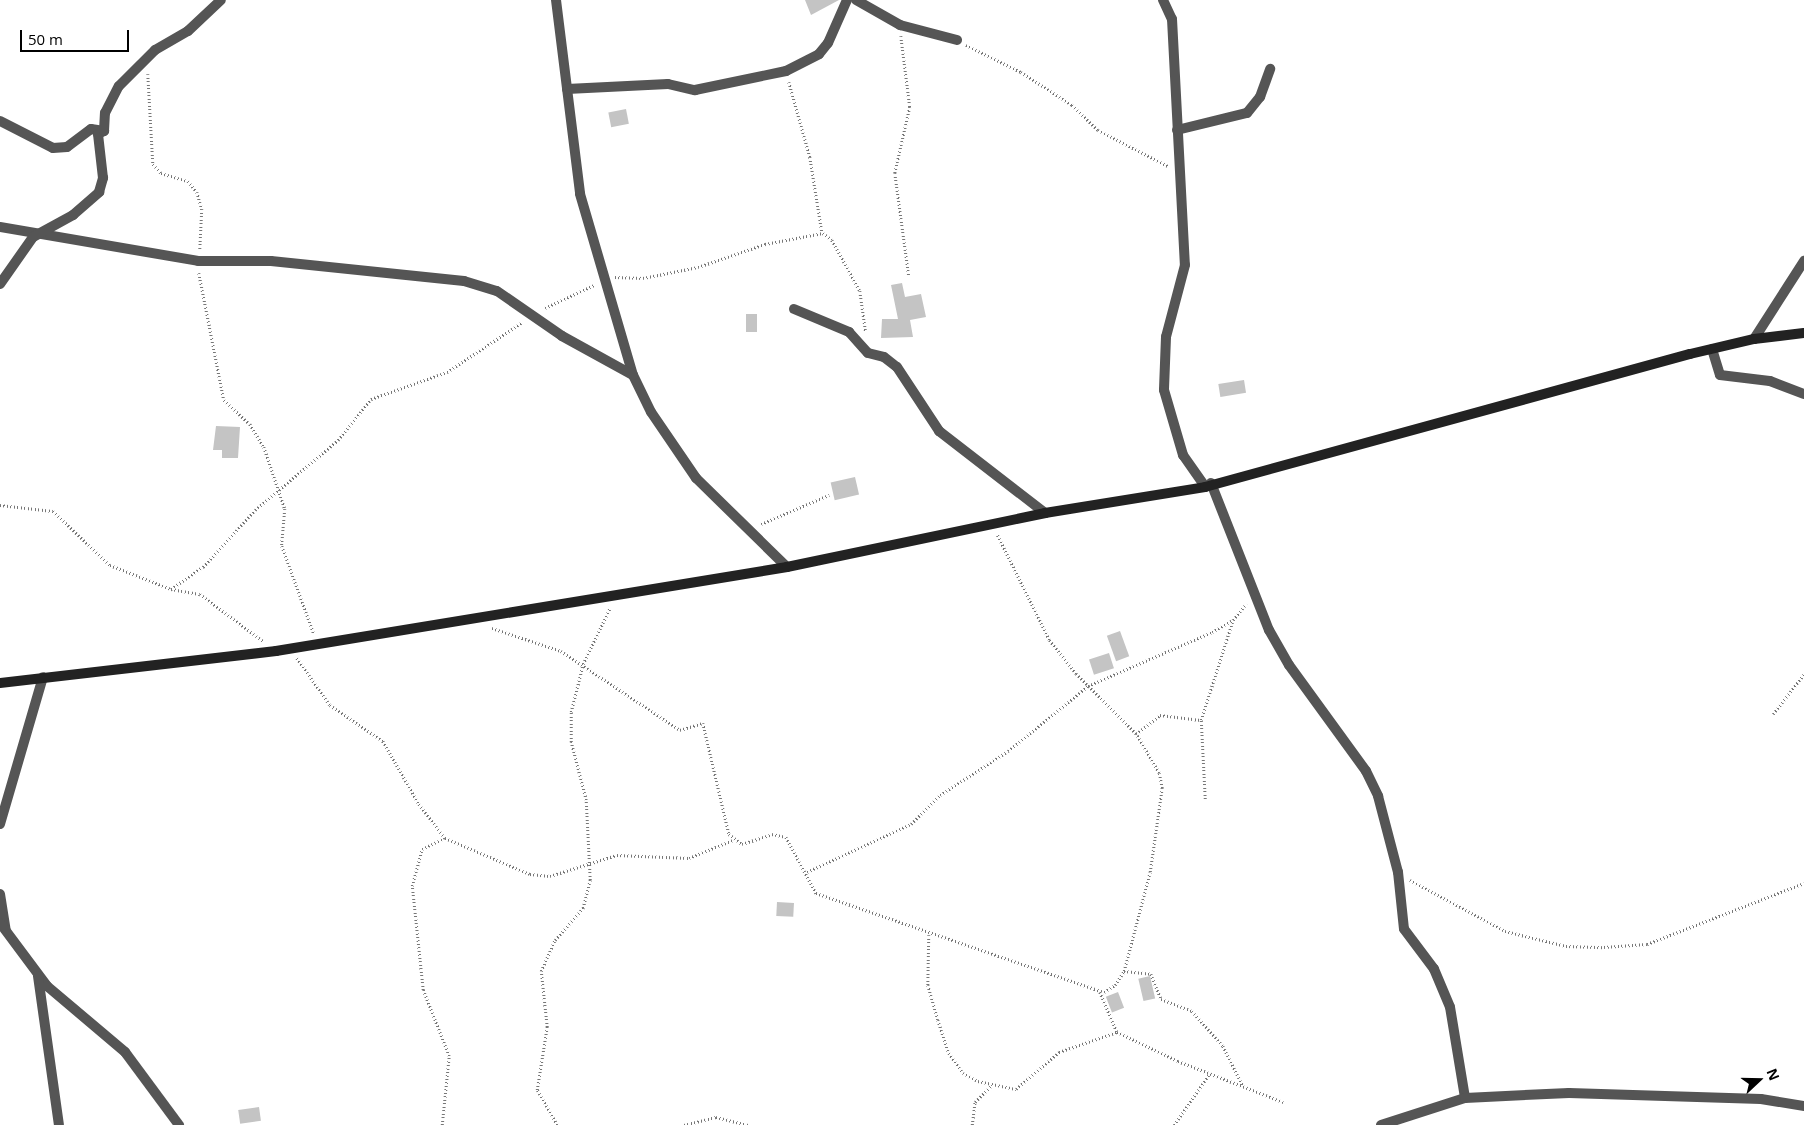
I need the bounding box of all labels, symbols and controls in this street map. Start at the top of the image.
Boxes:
scale bar [22,20,131,52]
text: 50 m [28,29,63,49]
north arrow [1734,1055,1784,1105]
text: N [1763,1066,1784,1083]

